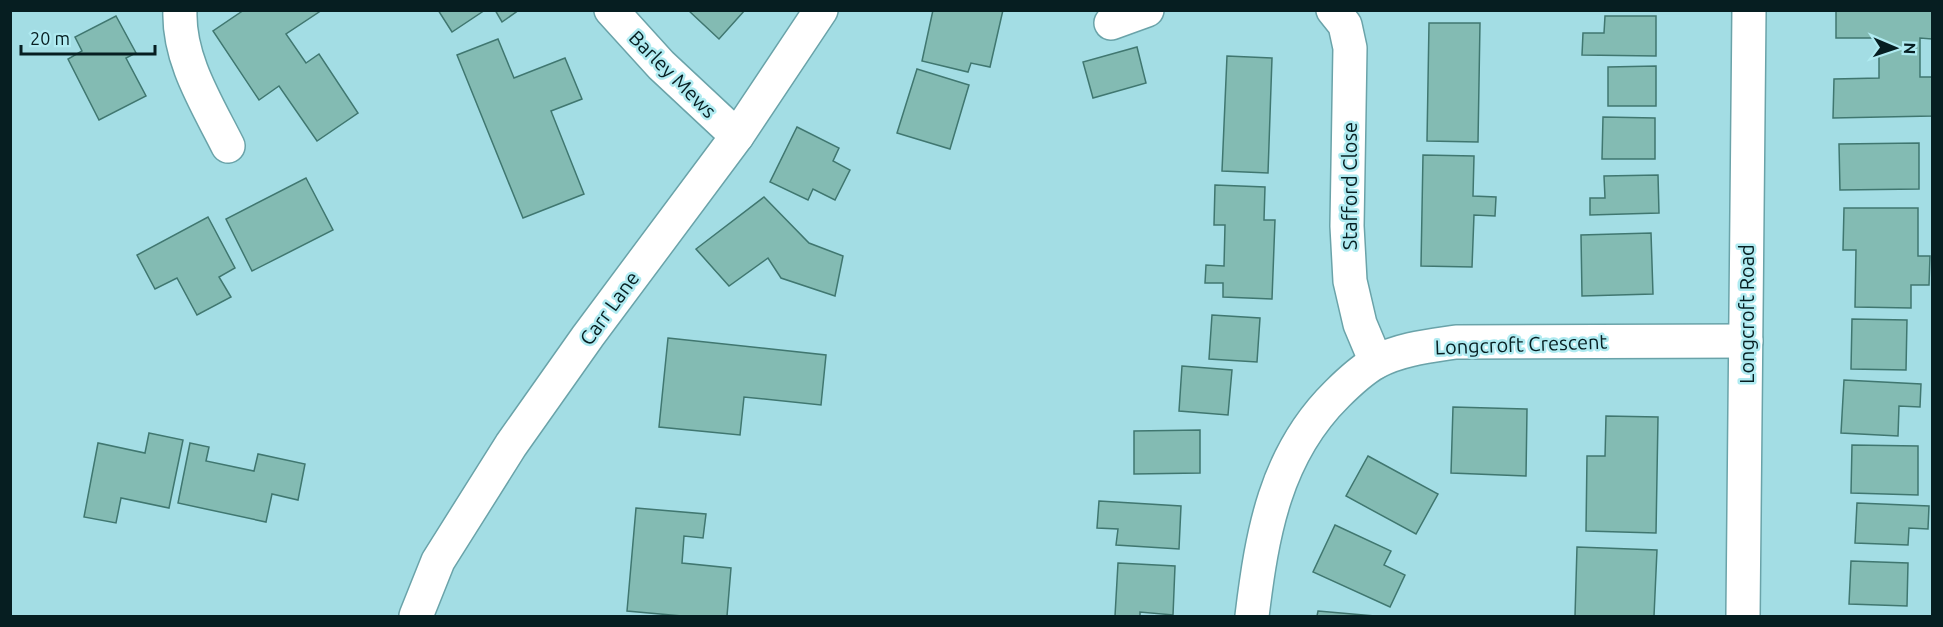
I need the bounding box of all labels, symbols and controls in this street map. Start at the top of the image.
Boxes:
scale bar [21,18,154,56]
north arrow [1865,18,1925,78]
street label: Barley Mews [625,26,721,122]
text: 20 m [30,28,70,48]
text: N [1901,42,1919,55]
street label: Stafford Close [1338,122,1361,250]
street label: Longcroft Road [1735,244,1758,384]
street label: Carr Lane [575,267,643,349]
street label: Longcroft Crescent [1434,329,1608,359]

